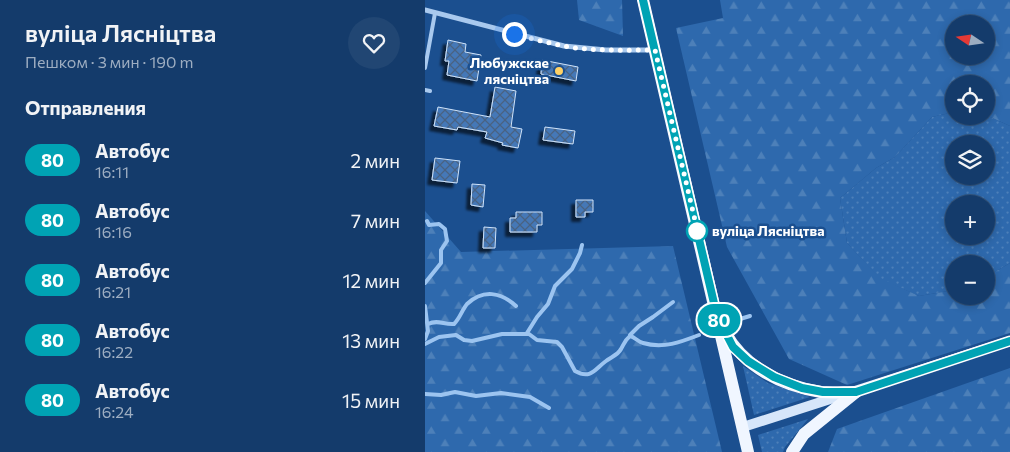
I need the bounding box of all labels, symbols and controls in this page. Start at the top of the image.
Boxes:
north arrow [945,15,995,65]
map controls [945,15,995,305]
button: heart [348,17,400,69]
text: вуліца Лясніцтва [25,18,216,47]
your location [502,22,527,47]
text: Пешком · 3 мин · 190 m [25,52,193,71]
place label: Любужскае лясніцтва [470,54,549,87]
marker: Любужскае лясніцтва [553,65,565,77]
button: locate [945,75,995,125]
text: Отправления [25,96,146,119]
button: layers [945,135,995,185]
text: Автобус [95,139,170,162]
text: 80 [41,149,64,171]
text: 2 мин [351,149,400,172]
text: 16:11 [95,162,129,181]
button: + [945,195,995,245]
text: Автобус [95,199,170,222]
text: 80 [41,209,64,231]
text: 7 мин [351,209,400,232]
marker: вуліца Лясніцтва [686,220,708,242]
text: 16:16 [95,222,132,241]
place label: вуліца Лясніцтва [712,222,825,239]
button: − [945,255,995,305]
text: Автобус [95,259,170,282]
text: 80 [41,269,64,291]
text: 12 мин [342,269,400,292]
text: 16:21 [95,282,131,301]
line badge: 80 [697,304,741,336]
text: 80 [707,309,731,331]
text: Автобус [95,319,170,342]
text: 80 [41,329,64,351]
text: 13 мин [342,329,400,352]
text: 16:22 [95,342,133,361]
text: Автобус [95,379,170,402]
text: 80 [41,389,64,411]
text: 15 мин [342,389,400,412]
text: 16:24 [95,402,134,421]

